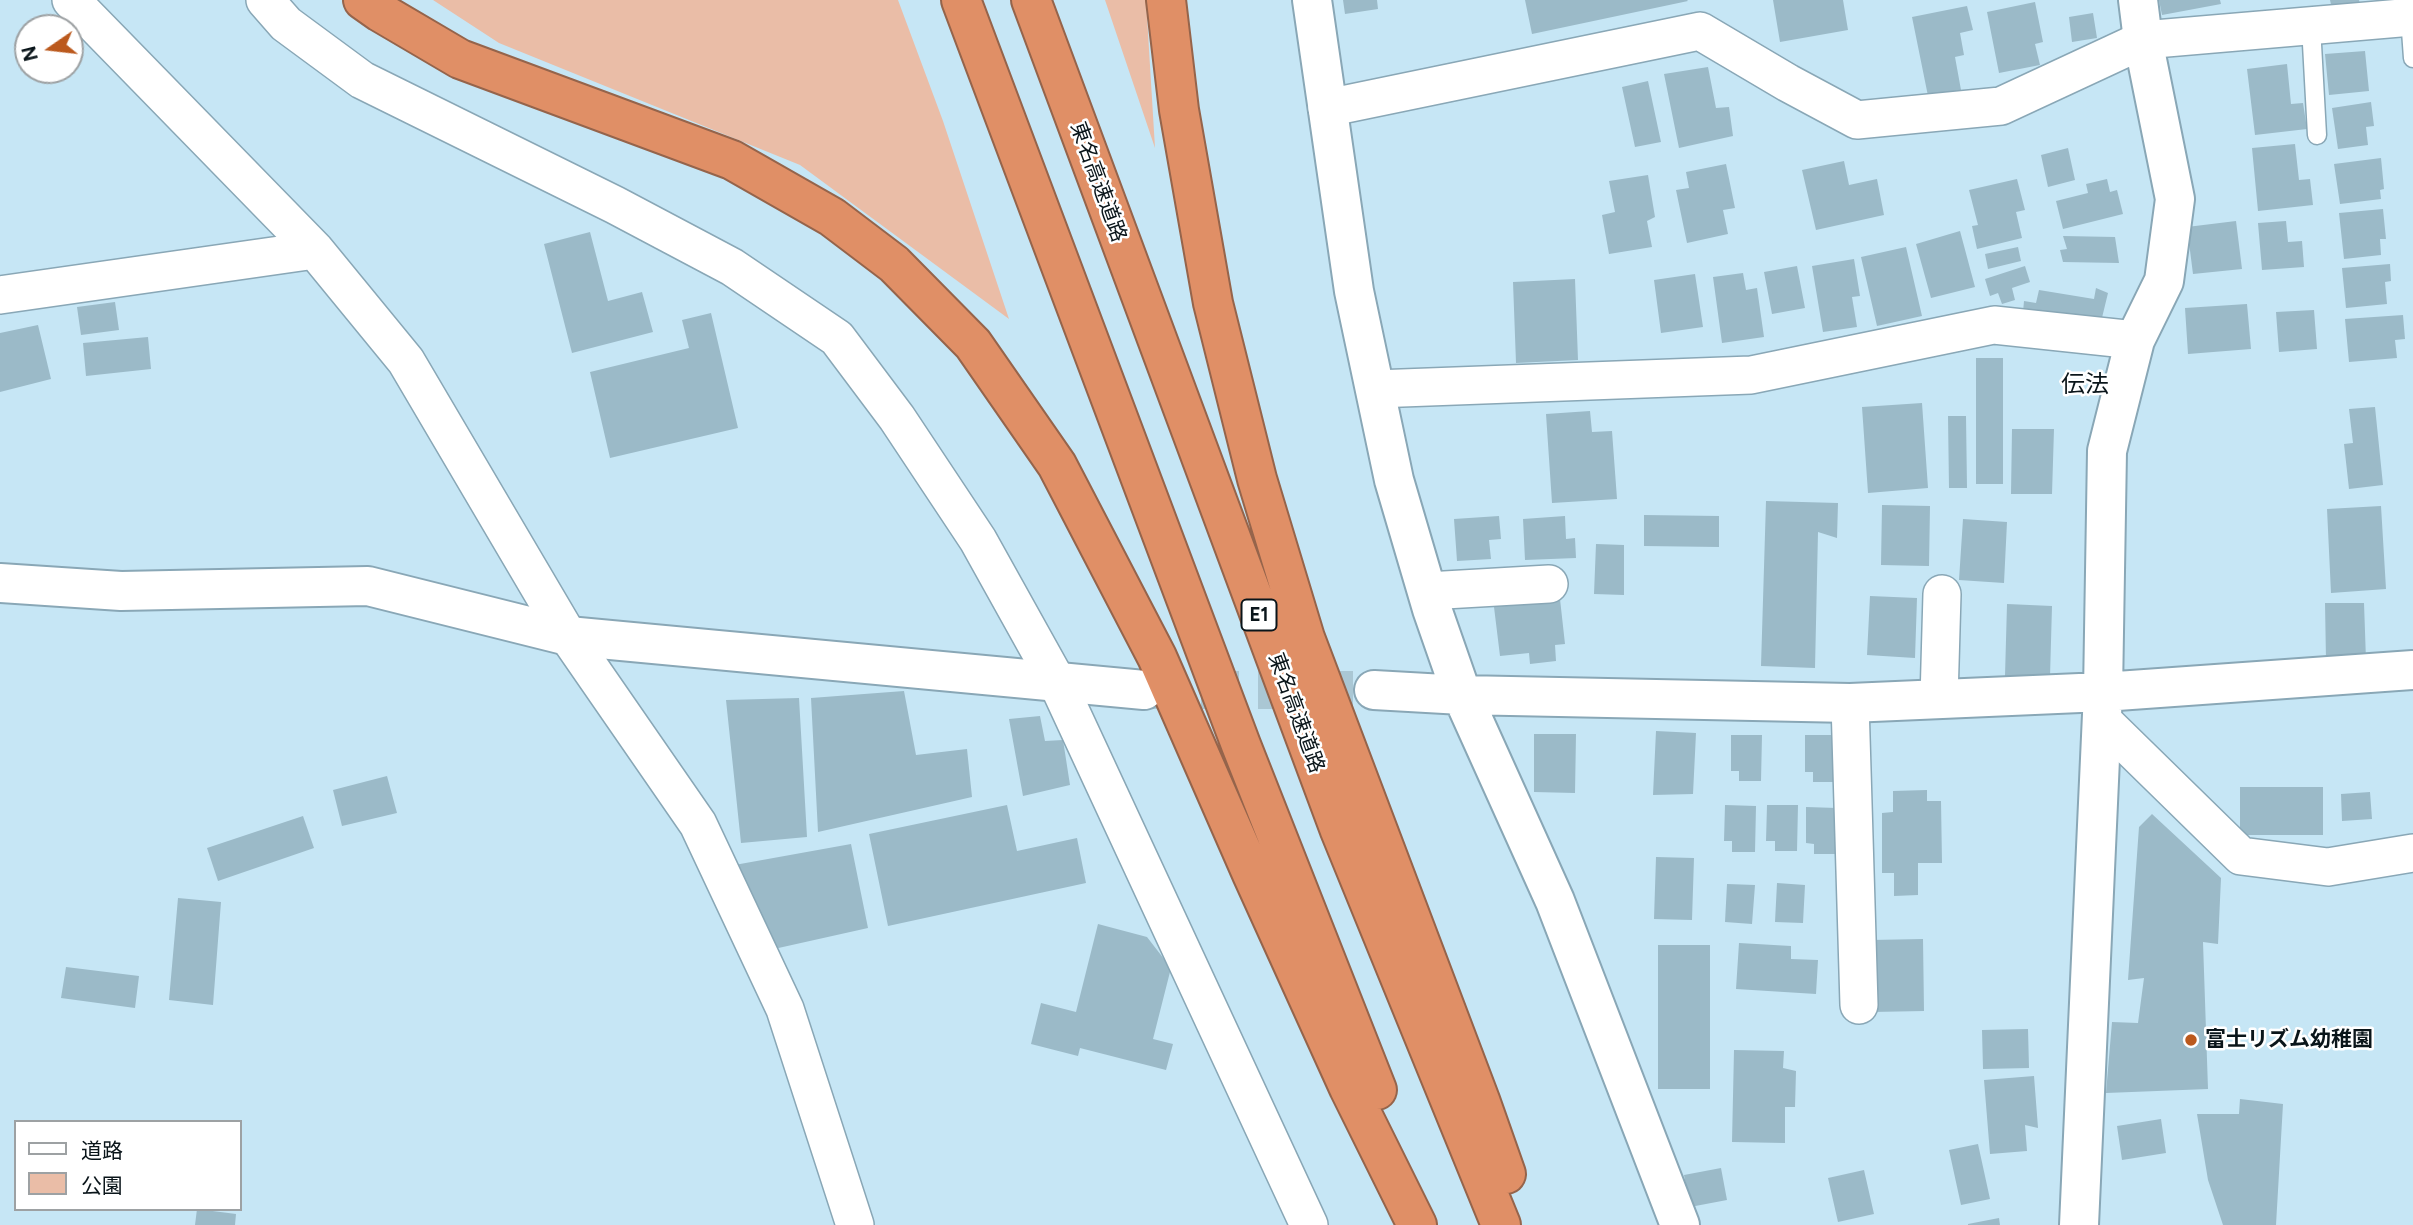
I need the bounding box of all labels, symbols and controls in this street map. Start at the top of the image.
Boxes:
north arrow [14,14,84,84]
text: N [17,44,43,64]
street label: 東名高速道路 [1065,118,1131,246]
district label: 伝法 [2061,371,2109,399]
road number: E1 [1242,600,1276,630]
street label: 東名高速道路 [1263,649,1329,777]
place label: 富士リズム幼稚園 [2205,1027,2373,1053]
marker: 富士リズム幼稚園 [2183,1032,2199,1048]
legend [14,1120,242,1211]
text: 道路 [81,1138,123,1163]
text: 公園 [81,1173,123,1198]

